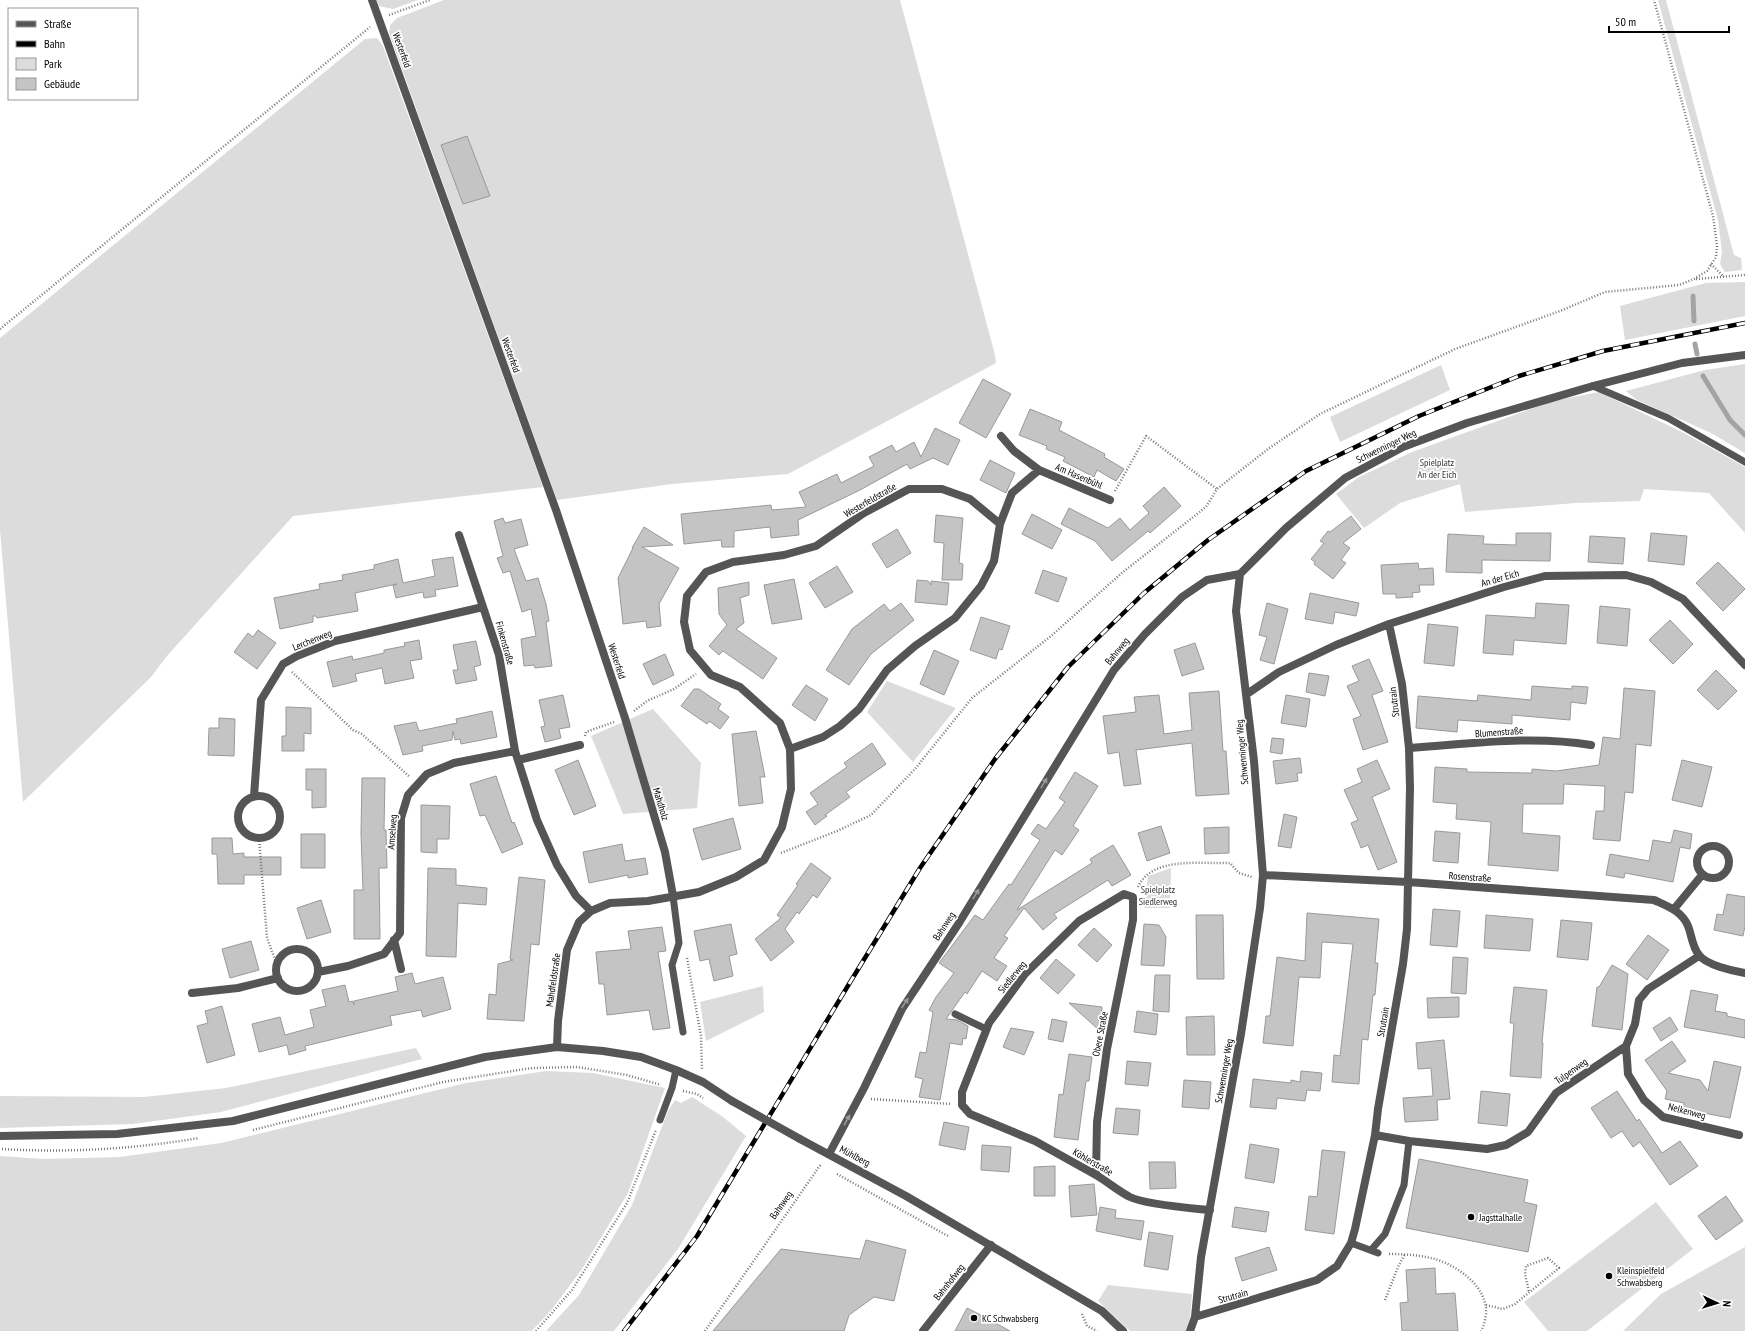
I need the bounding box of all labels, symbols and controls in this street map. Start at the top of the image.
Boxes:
legend [8,8,138,100]
scale bar [1609,8,1729,34]
text: 50 m [1615,14,1636,29]
text: Straße [44,16,71,31]
street label: Westerfeld [390,31,414,69]
text: Bahn [44,36,65,51]
text: Park [44,56,62,71]
text: Gebäude [44,76,80,91]
street label: Westerfeld [499,336,523,374]
street label: Schwenninger Weg [1354,426,1418,466]
park label: Spielplatz An der Eich [1418,456,1456,481]
street label: Am Hasenbühl [1053,460,1105,492]
street label: Westerfeldstraße [841,480,899,520]
street label: An der Eich [1479,566,1521,590]
street label: Finkenstraße [493,620,517,666]
street label: Lerchenweg [290,626,334,654]
street label: Bahnweg [1102,635,1132,667]
street label: Westerfeld [605,642,629,680]
street label: Strutrain [1386,686,1402,718]
street label: Schwenninger Weg [1233,719,1251,785]
street label: Blumenstraße [1474,724,1524,740]
one-way arrow [1040,777,1047,789]
street label: Mahdholz [650,786,672,822]
street label: Amselweg [384,814,400,850]
street label: Rosenstraße [1448,869,1492,885]
park label: Spielplatz Siedlerweg [1139,883,1177,908]
one-way arrow [973,888,980,900]
street label: Bahnweg [930,909,958,943]
street label: Mahdfeldstraße [543,952,563,1008]
street label: Siedlerweg [995,958,1029,996]
one-way arrow [902,998,909,1009]
street label: Strutrain [1374,1006,1392,1038]
street label: Obere Straße [1089,1010,1111,1058]
street label: Schwenninger Weg [1212,1038,1236,1104]
street label: Tulpenweg [1552,1055,1590,1087]
street label: Nelkenweg [1667,1100,1707,1122]
one-way arrow [844,1114,851,1125]
street label: Mühlberg [837,1143,873,1169]
street label: Köhlerstraße [1071,1145,1115,1179]
street label: Bahnweg [767,1188,795,1222]
place label: Jagsttalhalle [1478,1211,1522,1224]
marker: Jagsttalhalle [1466,1212,1476,1222]
street label: Bahnhofweg [931,1261,967,1303]
place label: Kleinspielfeld Schwabsberg [1617,1264,1665,1289]
marker: Kleinspielfeld Schwabsberg [1604,1271,1614,1281]
north arrow [1697,1283,1737,1323]
street label: Strutrain [1217,1286,1249,1306]
text: N [1720,1300,1734,1307]
place label: KC Schwabsberg [982,1312,1039,1325]
marker: KC Schwabsberg [969,1313,979,1323]

